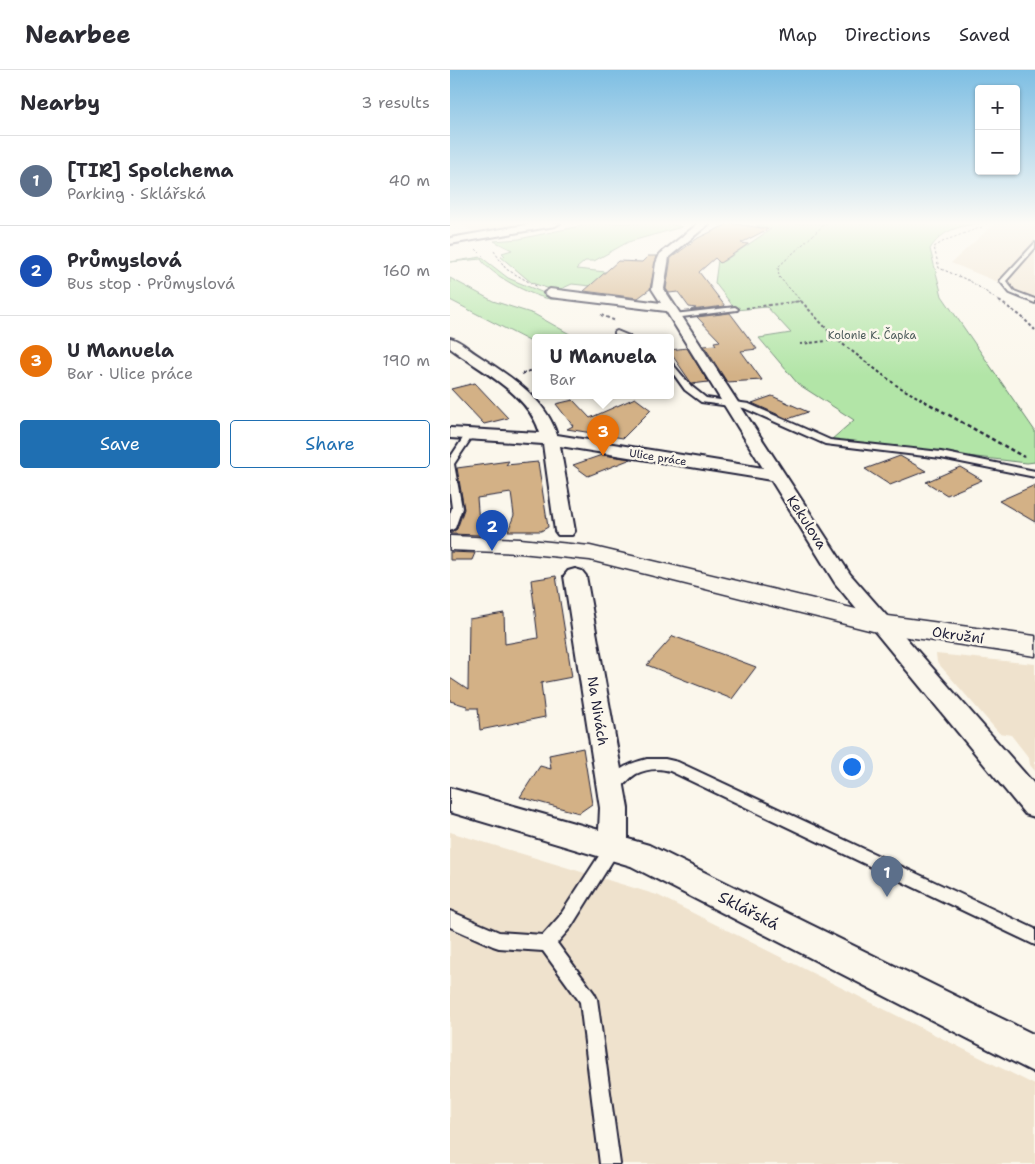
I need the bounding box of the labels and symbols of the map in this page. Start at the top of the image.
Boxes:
park label: Kolonie K. Čapka [828,327,916,343]
pin: 3 [587,415,619,456]
street label: Ulice práce [628,446,688,469]
street label: Kekulova [783,492,831,552]
pin: 2 [476,510,508,551]
street label: Okružní [931,622,985,648]
street label: Na Nivách [584,675,612,747]
your location [839,754,865,780]
pin: 1 [871,856,903,897]
street label: Sklářská [715,886,783,935]

